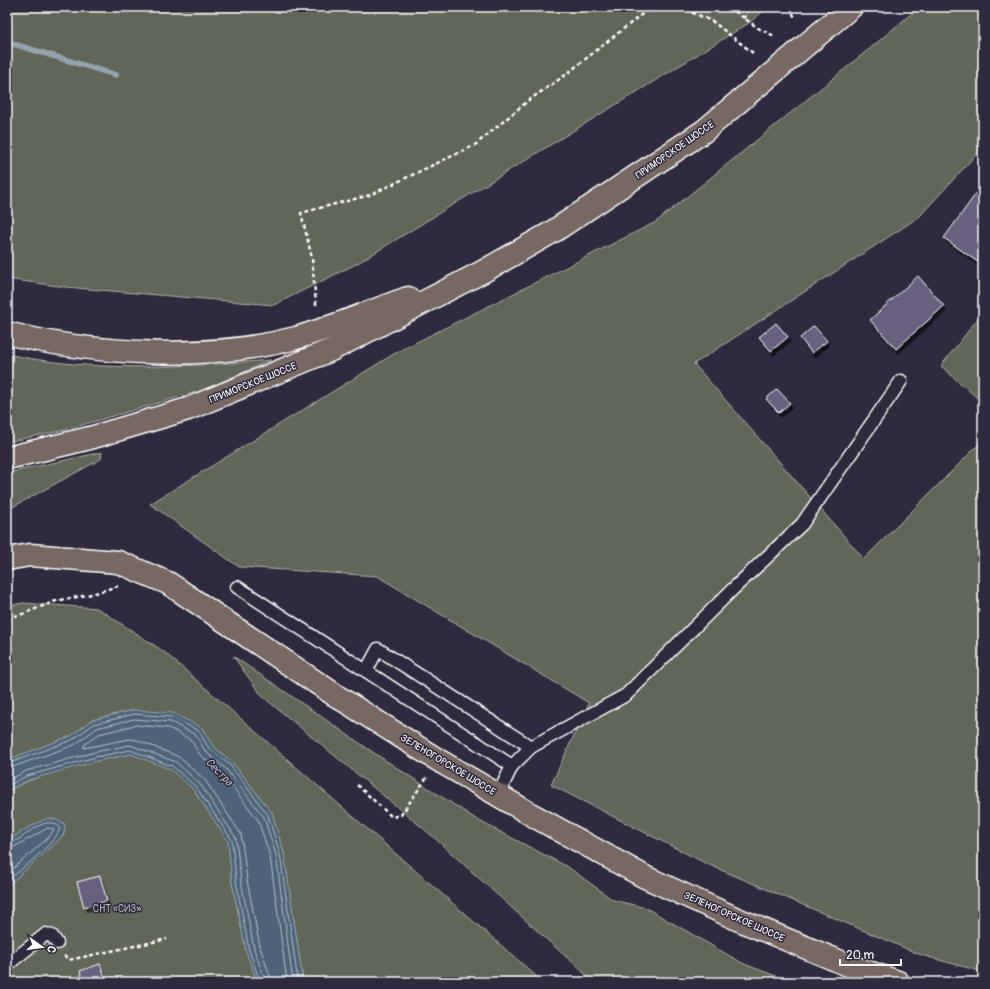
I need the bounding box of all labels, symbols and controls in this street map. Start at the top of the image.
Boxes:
street label: ПРИМОРСКОЕ ШОССЕ [633,118,717,182]
street label: ПРИМОРСКОЕ ШОССЕ [208,360,298,406]
street label: ЗЕЛЕНОГОРСКОЕ ШОССЕ [398,732,498,798]
water label: Сестра [203,755,236,789]
street label: ЗЕЛЕНОГОРСКОЕ ШОССЕ [682,889,786,945]
park label: СНТ «СИЗ» [93,903,141,915]
north arrow [22,927,62,967]
scale bar [840,941,901,967]
text: С [44,944,58,954]
text: 20 m [846,948,875,963]

